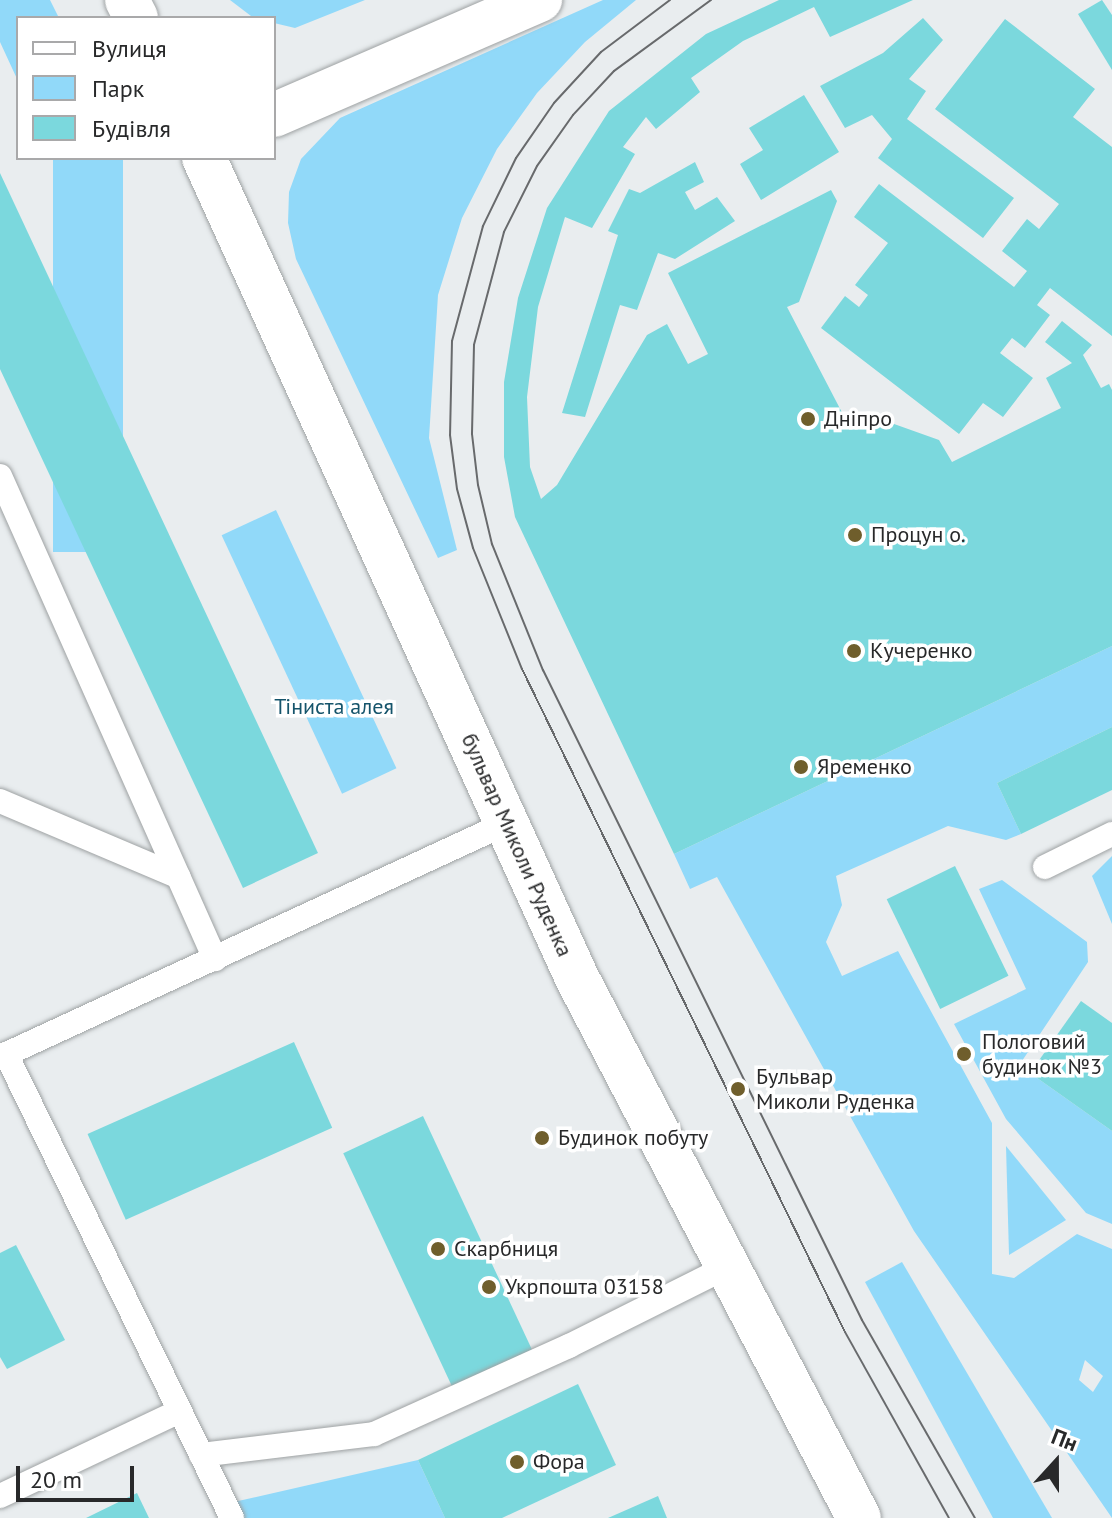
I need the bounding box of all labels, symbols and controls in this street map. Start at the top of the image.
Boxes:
legend [16,16,276,160]
text: Вулиця [92,33,167,64]
text: Парк [92,73,144,104]
text: Будівля [92,113,171,144]
place label: Дніпро [824,406,892,432]
marker: Дніпро [799,410,817,428]
place label: Процун о. [871,522,965,548]
marker: Процун о. [846,526,864,544]
place label: Кучеренко [870,638,973,664]
marker: Кучеренко [845,642,863,660]
park label: Тіниста алея [274,694,394,720]
street label: бульвар Миколи Руденка [456,729,578,961]
place label: Яременко [817,754,912,780]
marker: Яременко [792,758,810,776]
place label: Пологовий будинок №3 [982,1028,1102,1080]
marker: Пологовий будинок №3 [953,1043,975,1065]
place label: Бульвар Миколи Руденка [756,1063,915,1114]
marker: Бульвар Миколи Руденка [727,1078,749,1100]
place label: Будинок побуту [558,1125,708,1151]
marker: Будинок побуту [533,1129,551,1147]
place label: Скарбниця [454,1236,558,1262]
marker: Скарбниця [429,1240,447,1258]
place label: Укрпошта 03158 [505,1274,664,1300]
marker: Укрпошта 03158 [480,1278,498,1296]
north arrow [1016,1422,1096,1502]
text: Пн [1048,1422,1082,1457]
place label: Фора [533,1449,585,1475]
scale bar [20,1450,138,1500]
marker: Фора [508,1453,526,1471]
text: 20 m [30,1464,82,1495]

